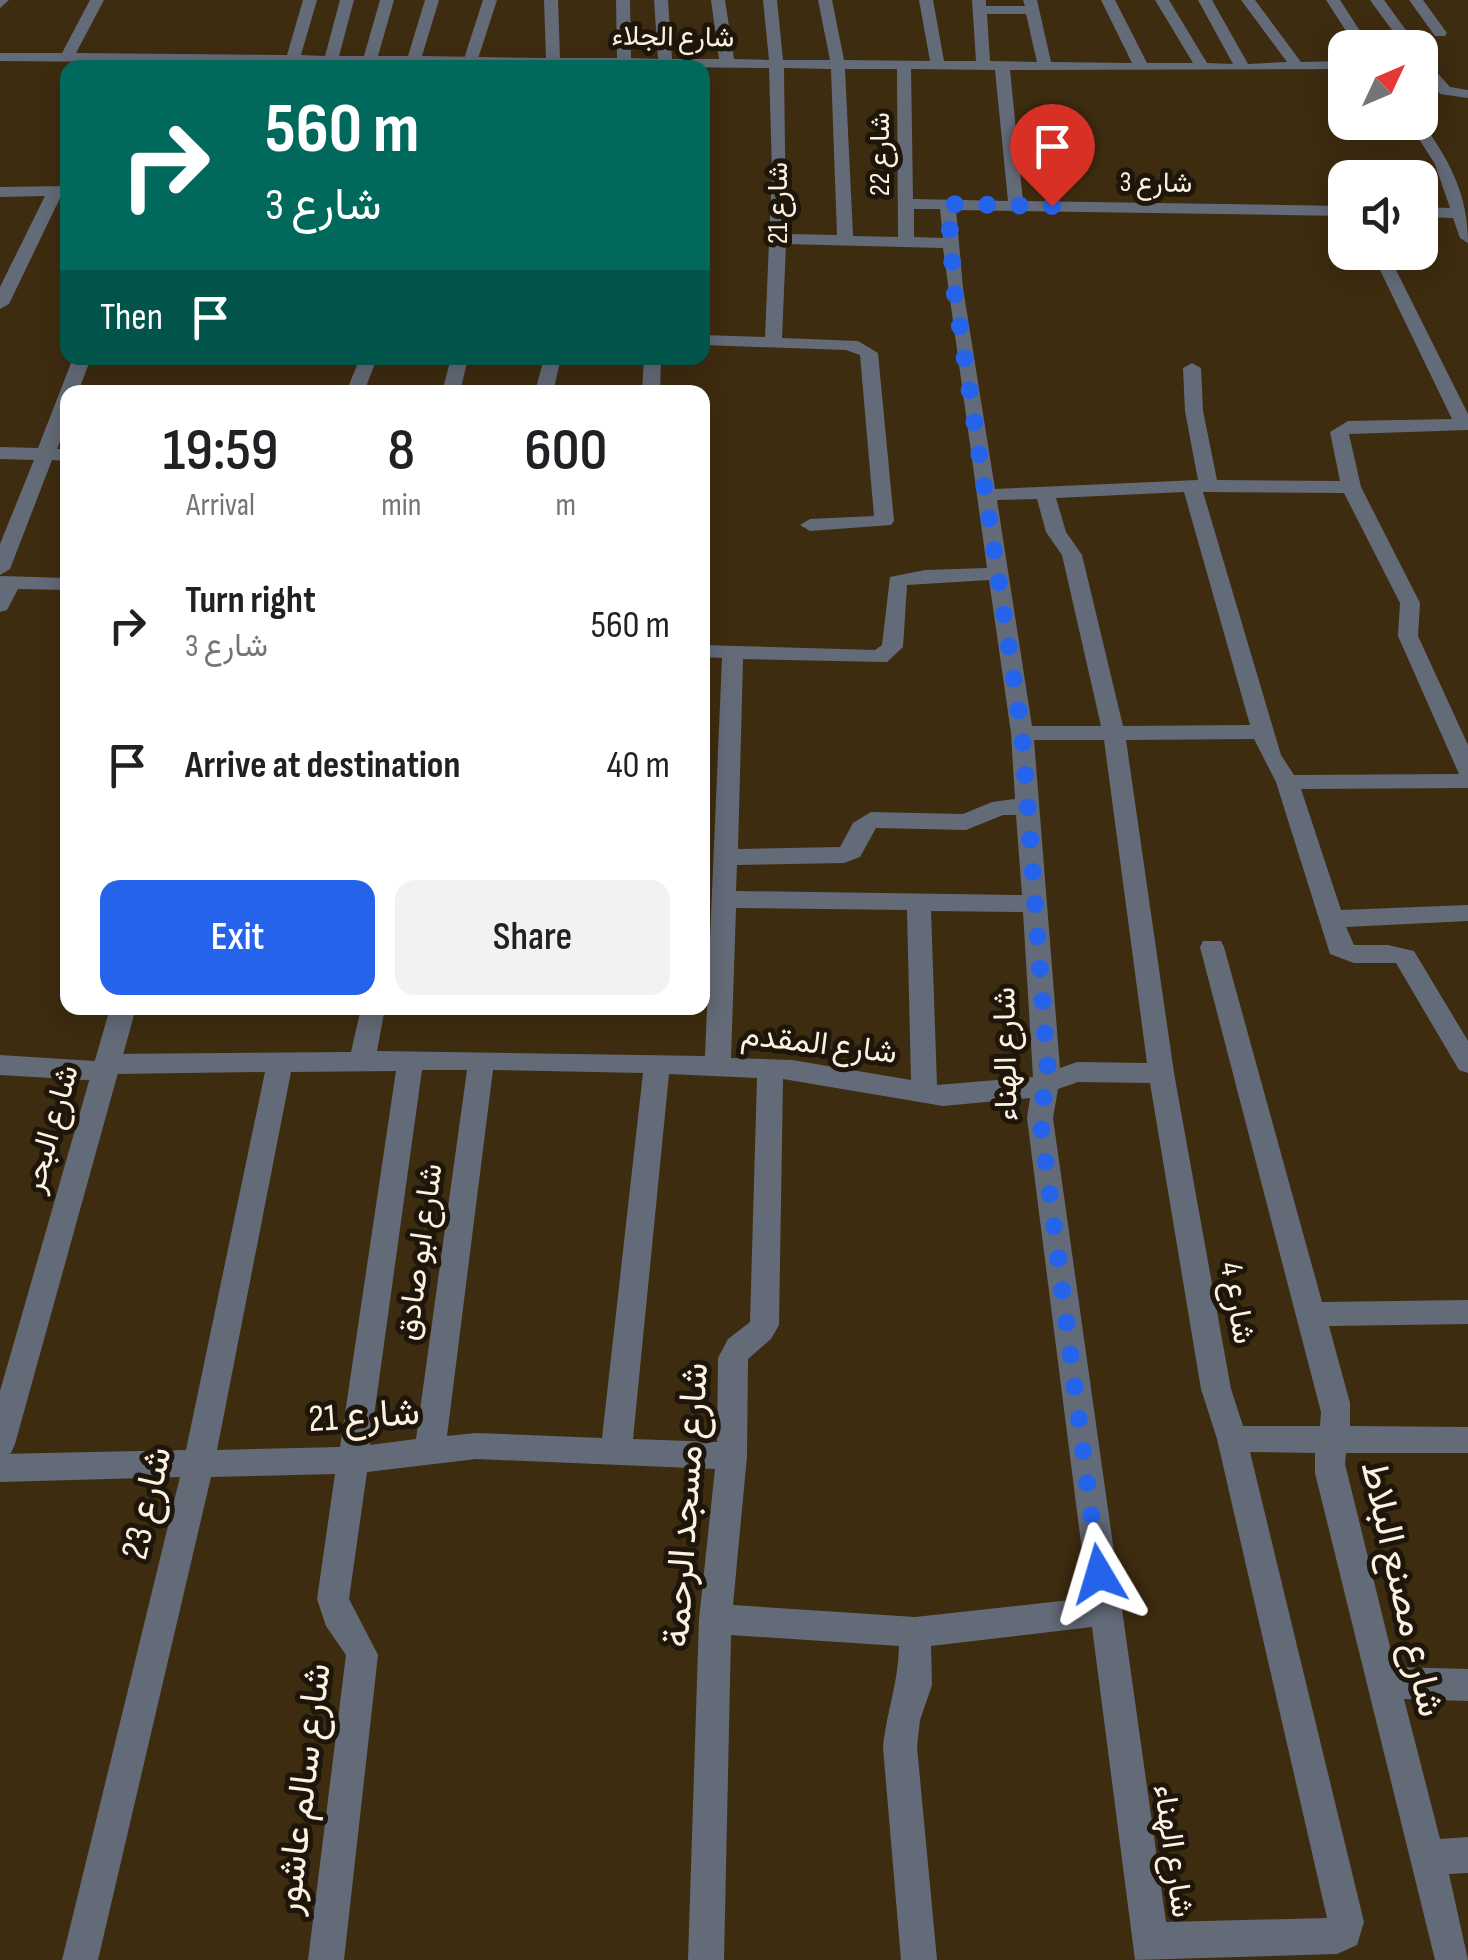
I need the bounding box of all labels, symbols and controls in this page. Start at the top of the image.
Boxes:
street label: شارع الجلاء [611,19,735,56]
north arrow [1328,30,1438,140]
map controls [1328,30,1438,270]
text: 560 m [265,88,419,172]
icon: right [100,100,230,230]
pin [1010,104,1095,207]
street label: شارع 22 [864,112,898,196]
icon: arrive [1025,119,1080,174]
button: sound [1328,160,1438,270]
street label: شارع 21 [762,162,796,244]
street label: شارع 3 [1119,166,1193,201]
text: شارع 3 [265,178,382,233]
icon: arrive [183,290,238,345]
text: Then [100,295,163,340]
text: 19:59 [163,415,278,487]
text: 8 [388,415,415,487]
text: 600 [524,415,607,487]
text: Arrival [186,486,255,525]
text: min [381,486,421,525]
text: m [555,486,576,525]
text: Turn right [185,578,316,623]
icon: right [100,598,155,653]
text: 560 m [591,603,670,648]
text: شارع 3 [185,627,268,666]
icon: arrive [100,738,155,793]
text: Arrive at destination [185,743,460,788]
text: 40 m [607,743,670,788]
button: Exit [100,880,375,995]
button: Share [395,880,670,995]
street label: شارع الهناء [985,987,1028,1121]
street label: شارع المقدم [739,1015,899,1074]
street label: شارع البحر [14,1060,89,1199]
street label: شارع ابو صادق [388,1161,453,1343]
street label: شارع 4 [1210,1259,1263,1347]
street label: شارع مسجد الرحمة [654,1361,720,1649]
street label: شارع 21 [307,1390,421,1444]
street label: شارع 23 [112,1442,184,1564]
street label: شارع مصنع البلاط [1349,1457,1453,1722]
position arrow [1047,1522,1151,1626]
street label: شارع سالم عاشور [265,1661,343,1919]
street label: شارع الهناء [1143,1782,1202,1920]

